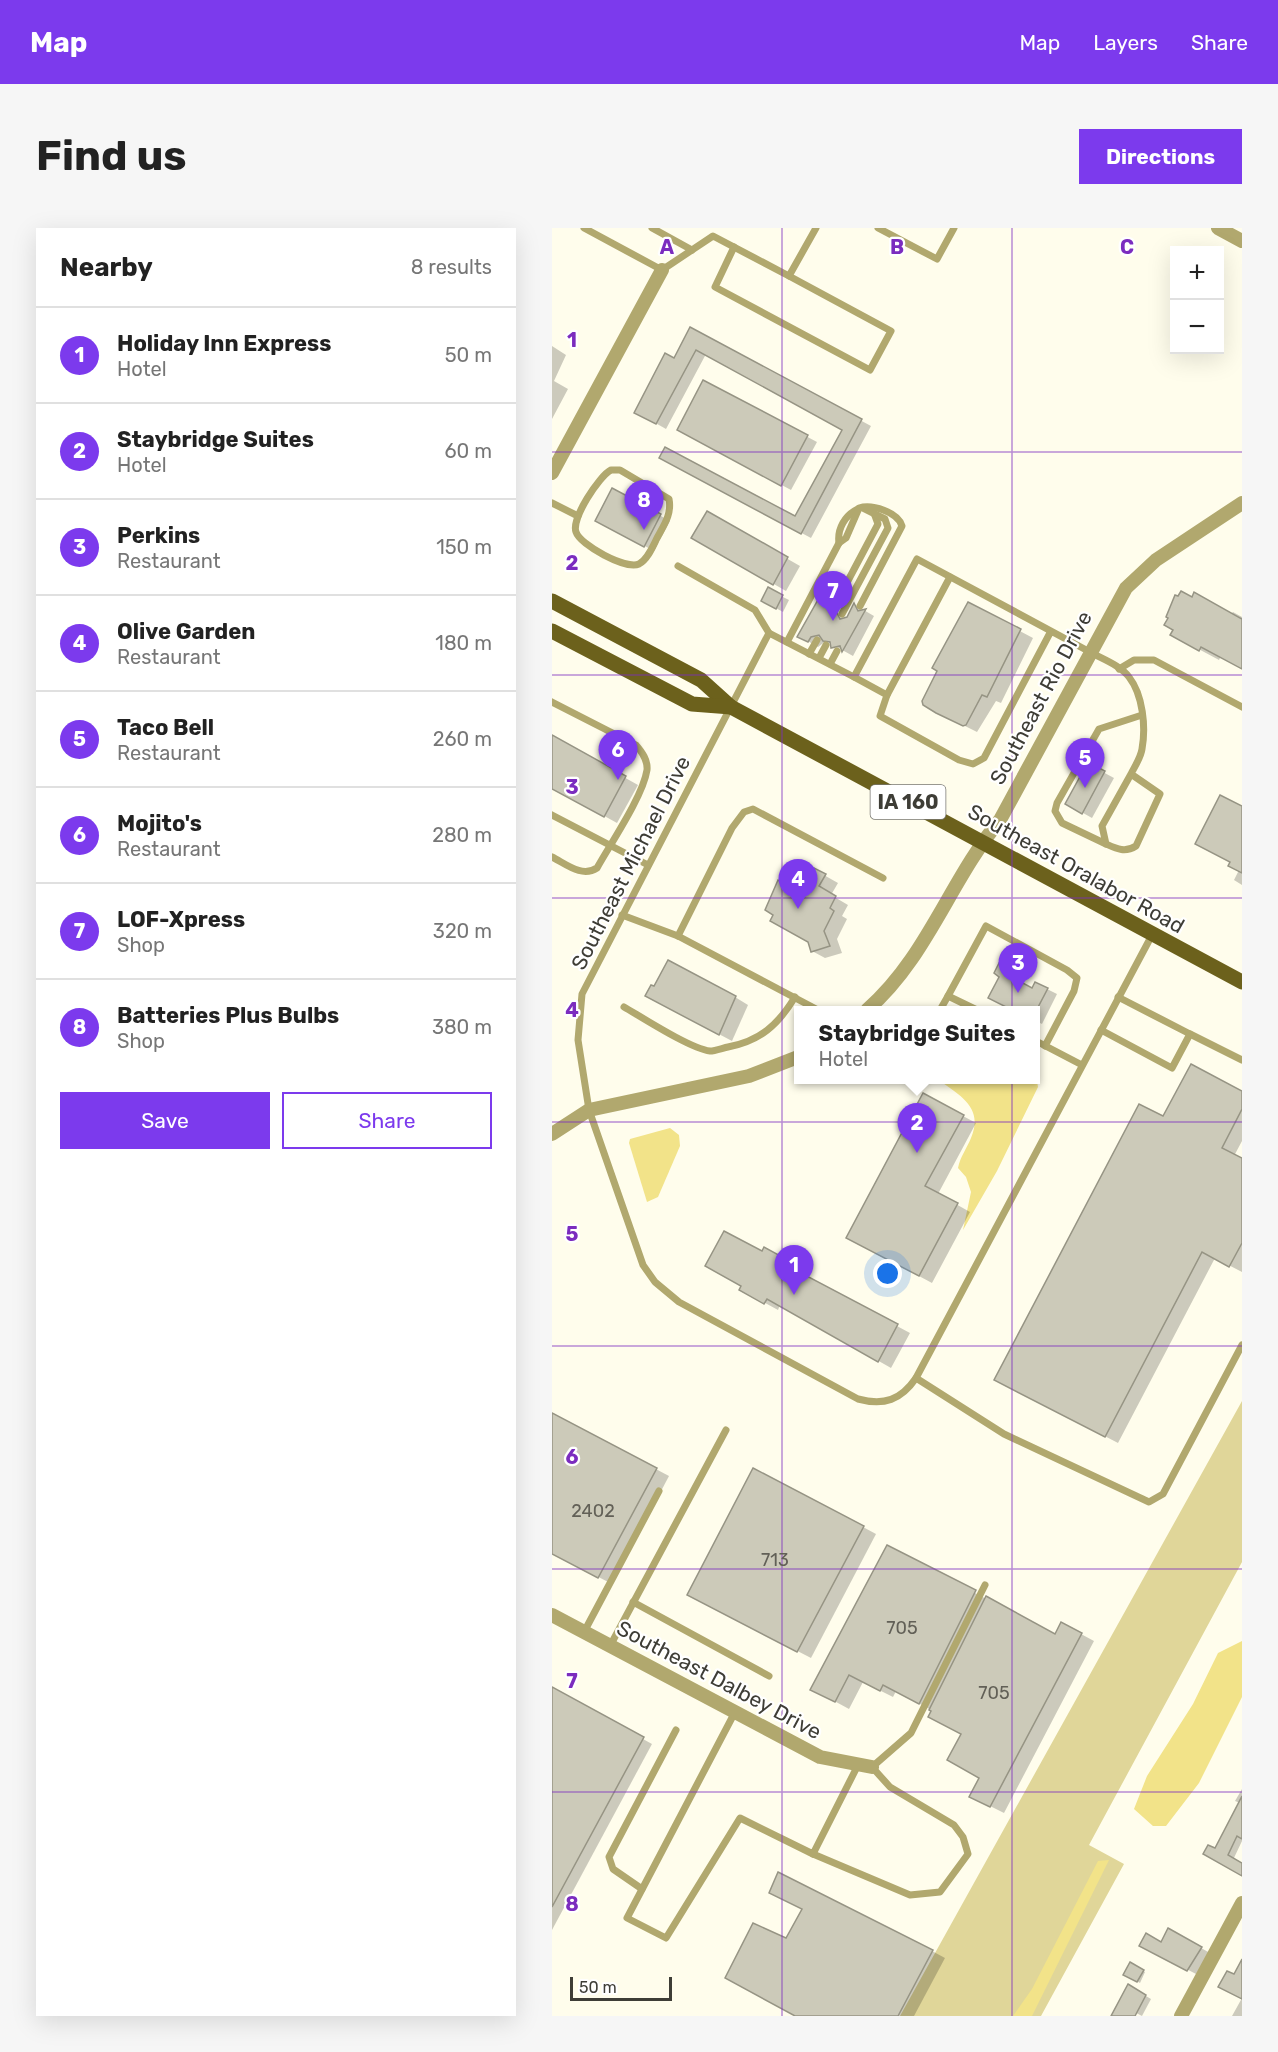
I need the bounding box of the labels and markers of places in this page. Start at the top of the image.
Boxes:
pin: 8 [624,480,664,530]
pin: 7 [814,572,852,621]
pin: 6 [598,730,638,780]
pin: 5 [1066,738,1104,788]
pin: 4 [778,860,818,909]
pin: 3 [998,944,1038,993]
pin: 2 [898,1104,937,1153]
pin: 1 [774,1246,814,1295]

